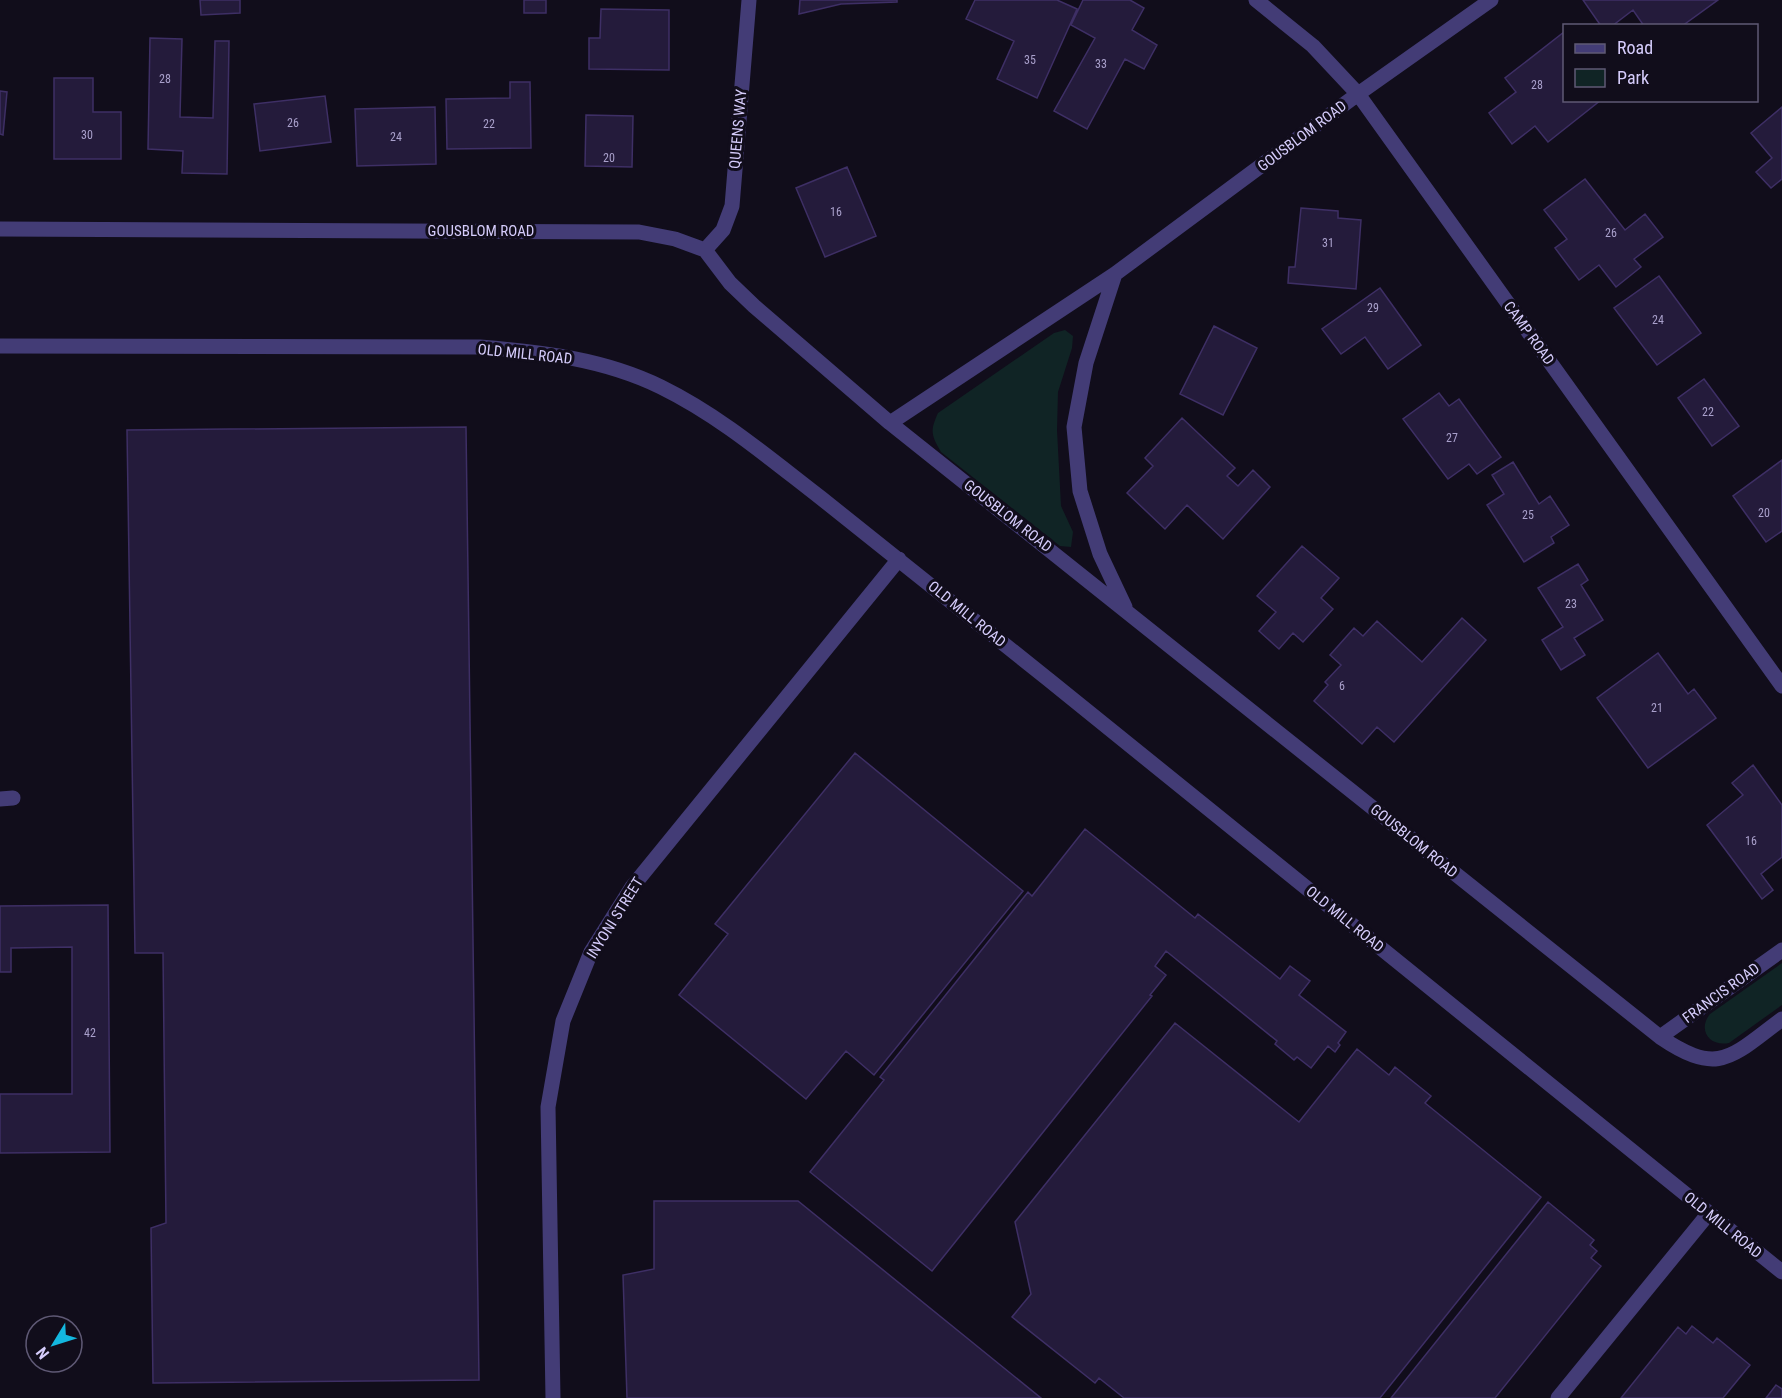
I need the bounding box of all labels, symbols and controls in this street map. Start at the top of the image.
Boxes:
legend [1563,24,1758,102]
text: Road [1617,37,1653,58]
house number: 35 [1024,53,1036,67]
house number: 33 [1095,57,1107,71]
text: Park [1617,67,1649,88]
house number: 28 [159,72,171,86]
house number: 28 [1531,78,1543,92]
street label: QUEENS WAY [726,88,750,170]
street label: GOUSBLOM ROAD [1254,97,1350,175]
house number: 26 [287,116,299,130]
house number: 22 [483,117,495,131]
house number: 30 [81,128,93,142]
house number: 24 [390,130,402,144]
house number: 20 [603,151,615,165]
house number: 16 [830,205,842,219]
street label: GOUSBLOM ROAD [428,222,534,240]
house number: 26 [1605,226,1617,240]
house number: 31 [1322,236,1334,250]
street label: CAMP ROAD [1500,298,1558,368]
house number: 29 [1367,301,1379,315]
house number: 24 [1652,313,1664,327]
street label: OLD MILL ROAD [477,340,573,368]
house number: 22 [1702,405,1714,419]
house number: 27 [1446,431,1458,445]
street label: GOUSBLOM ROAD [960,476,1056,556]
house number: 20 [1758,506,1770,520]
house number: 25 [1522,508,1534,522]
street label: OLD MILL ROAD [924,577,1010,651]
house number: 23 [1565,597,1577,611]
house number: 6 [1339,679,1345,693]
house number: 21 [1651,701,1663,715]
street label: GOUSBLOM ROAD [1367,800,1461,882]
house number: 16 [1745,834,1757,848]
street label: INYONI STREET [583,874,647,962]
street label: OLD MILL ROAD [1302,882,1388,956]
street label: FRANCIS ROAD [1679,959,1763,1027]
house number: 42 [84,1026,96,1040]
street label: OLD MILL ROAD [1680,1188,1766,1262]
north arrow [24,1314,84,1374]
text: N [32,1343,53,1363]

